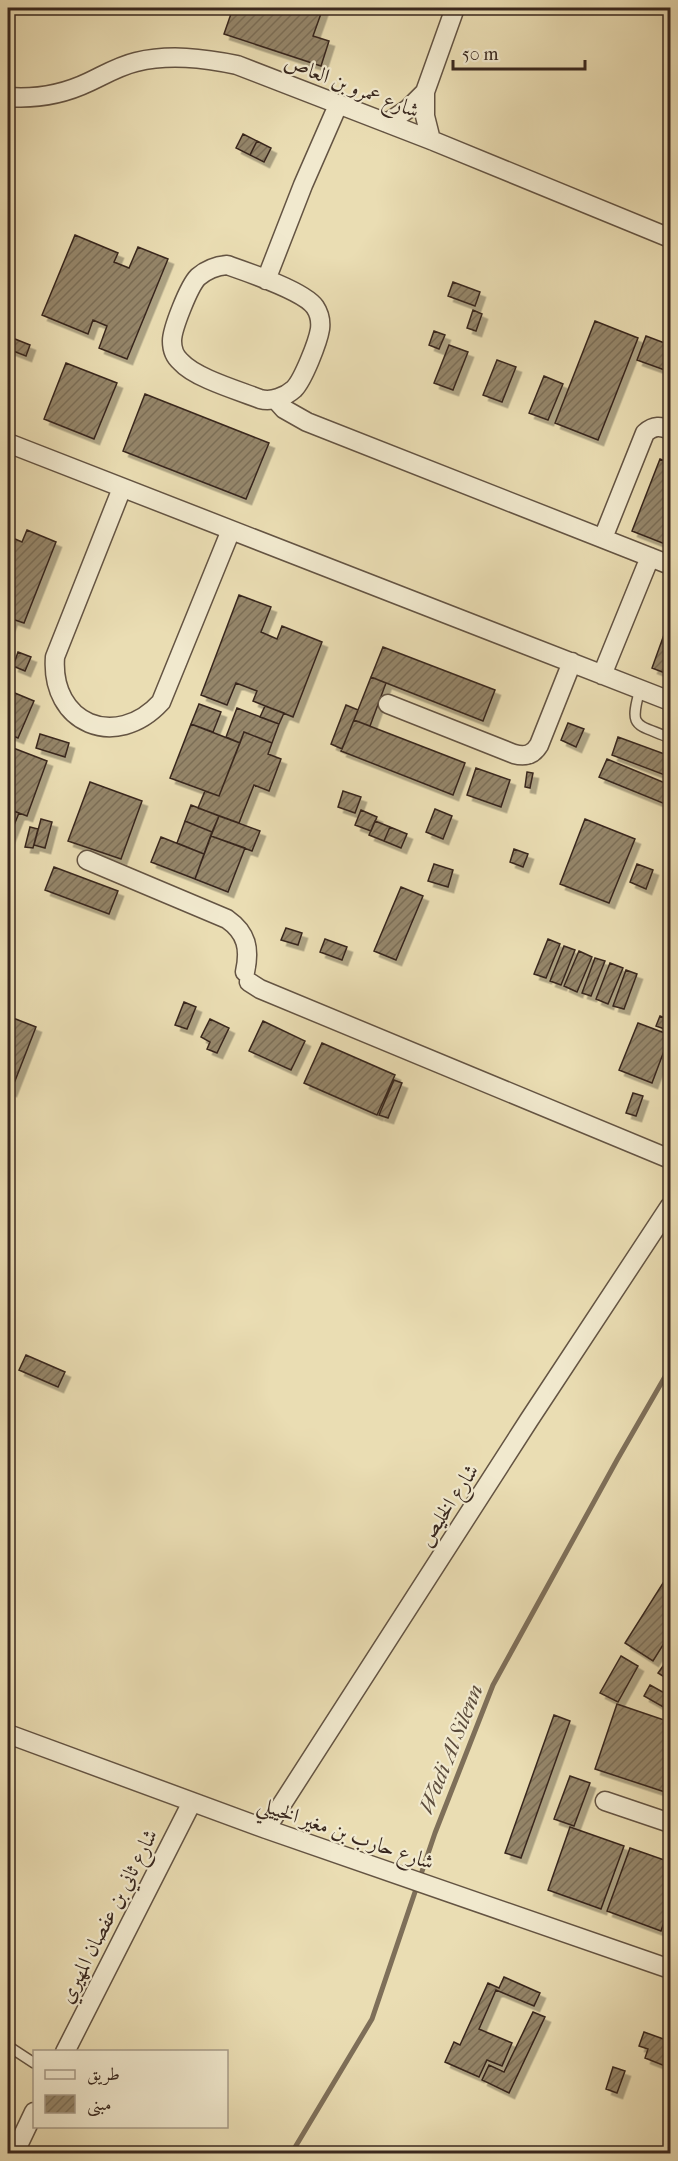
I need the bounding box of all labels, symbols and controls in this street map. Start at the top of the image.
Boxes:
scale bar [453,33,585,71]
text: 50 m [462,44,499,65]
street label: شارع عمرو بن العاص [279,49,423,128]
street label: شارع الخليص [413,1460,488,1554]
water label: Wadi Al Silenn [413,1681,489,1817]
street label: شارع حارب بن مغير الخييلي [252,1792,437,1882]
street label: شارع ثاني بن عفصان المهيري [54,1825,168,2010]
legend [33,2050,228,2128]
text: طريق [87,2064,120,2086]
text: مبنى [87,2094,112,2117]

